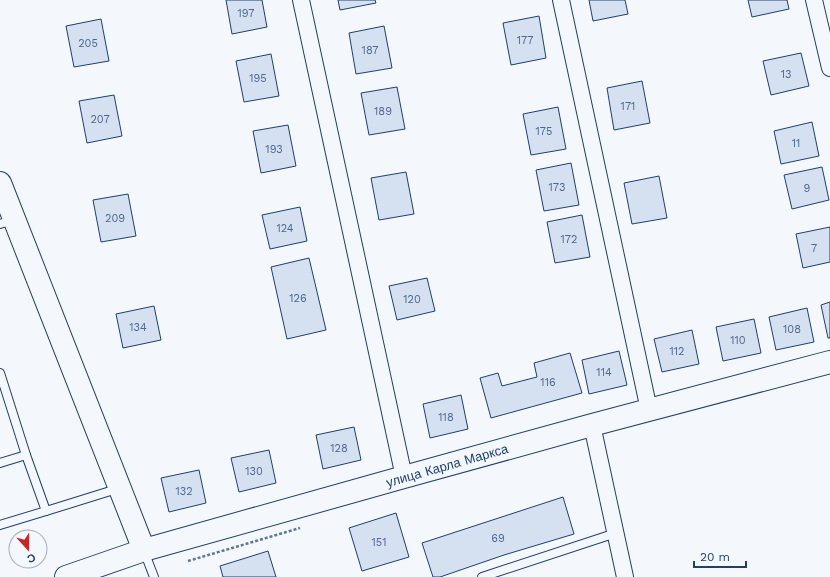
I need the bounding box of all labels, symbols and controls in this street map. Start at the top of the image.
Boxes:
house number: 197 [237,7,255,20]
house number: 177 [517,34,533,47]
house number: 205 [78,37,98,50]
house number: 187 [362,44,378,57]
house number: 13 [781,68,791,81]
house number: 195 [249,72,267,85]
house number: 171 [621,100,635,113]
house number: 189 [374,105,392,118]
house number: 207 [90,113,110,126]
house number: 175 [536,125,552,138]
house number: 11 [792,137,800,150]
house number: 193 [265,143,283,156]
house number: 173 [549,181,565,194]
house number: 9 [804,182,811,195]
house number: 209 [105,212,125,225]
house number: 124 [276,222,294,235]
house number: 172 [561,233,577,246]
house number: 7 [811,242,817,255]
house number: 126 [289,292,307,305]
house number: 120 [403,293,421,306]
house number: 134 [129,321,147,334]
house number: 108 [783,323,801,336]
house number: 110 [730,334,746,347]
house number: 112 [670,345,685,358]
house number: 114 [596,366,612,379]
house number: 116 [540,376,556,389]
house number: 118 [438,411,454,424]
street label: улица Карла Маркса [385,441,511,490]
house number: 128 [330,442,348,455]
house number: 130 [245,465,263,478]
house number: 132 [175,485,193,498]
north arrow [8,529,48,569]
house number: 69 [491,532,505,545]
house number: 151 [372,536,386,549]
scale bar [694,543,746,569]
text: С [25,550,37,565]
text: 20 m [700,550,730,564]

